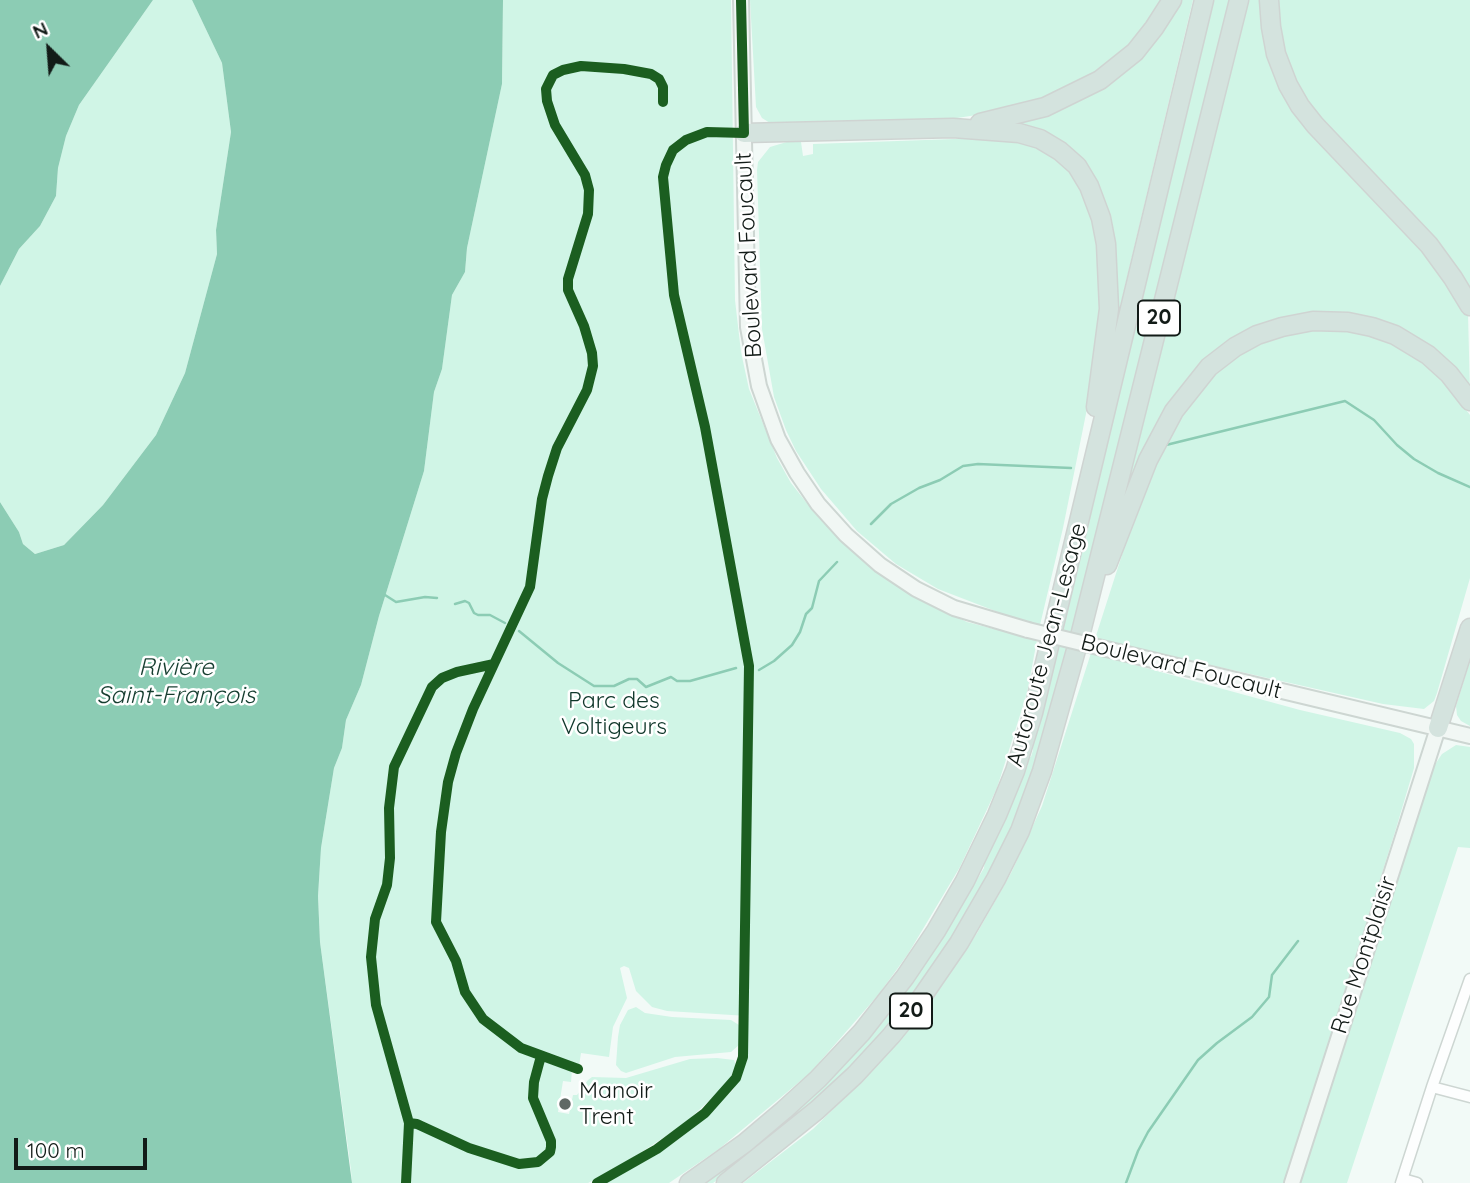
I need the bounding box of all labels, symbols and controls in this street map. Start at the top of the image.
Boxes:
north arrow [14,14,84,84]
text: N [29,16,52,44]
street label: Boulevard Foucault [730,151,768,359]
road number: 20 [1138,300,1180,336]
street label: Autoroute Jean-Lesage [1001,520,1093,770]
street label: Boulevard Foucault [1078,629,1284,705]
water label: Rivière Saint-François [97,654,255,710]
park label: Parc des Voltigeurs [561,687,667,741]
street label: Rue Montplaisir [1326,873,1402,1037]
road number: 20 [890,993,932,1028]
place label: Manoir Trent [579,1077,653,1131]
marker: Manoir Trent [557,1096,573,1112]
scale bar [18,1124,150,1168]
text: 100 m [27,1137,85,1163]

